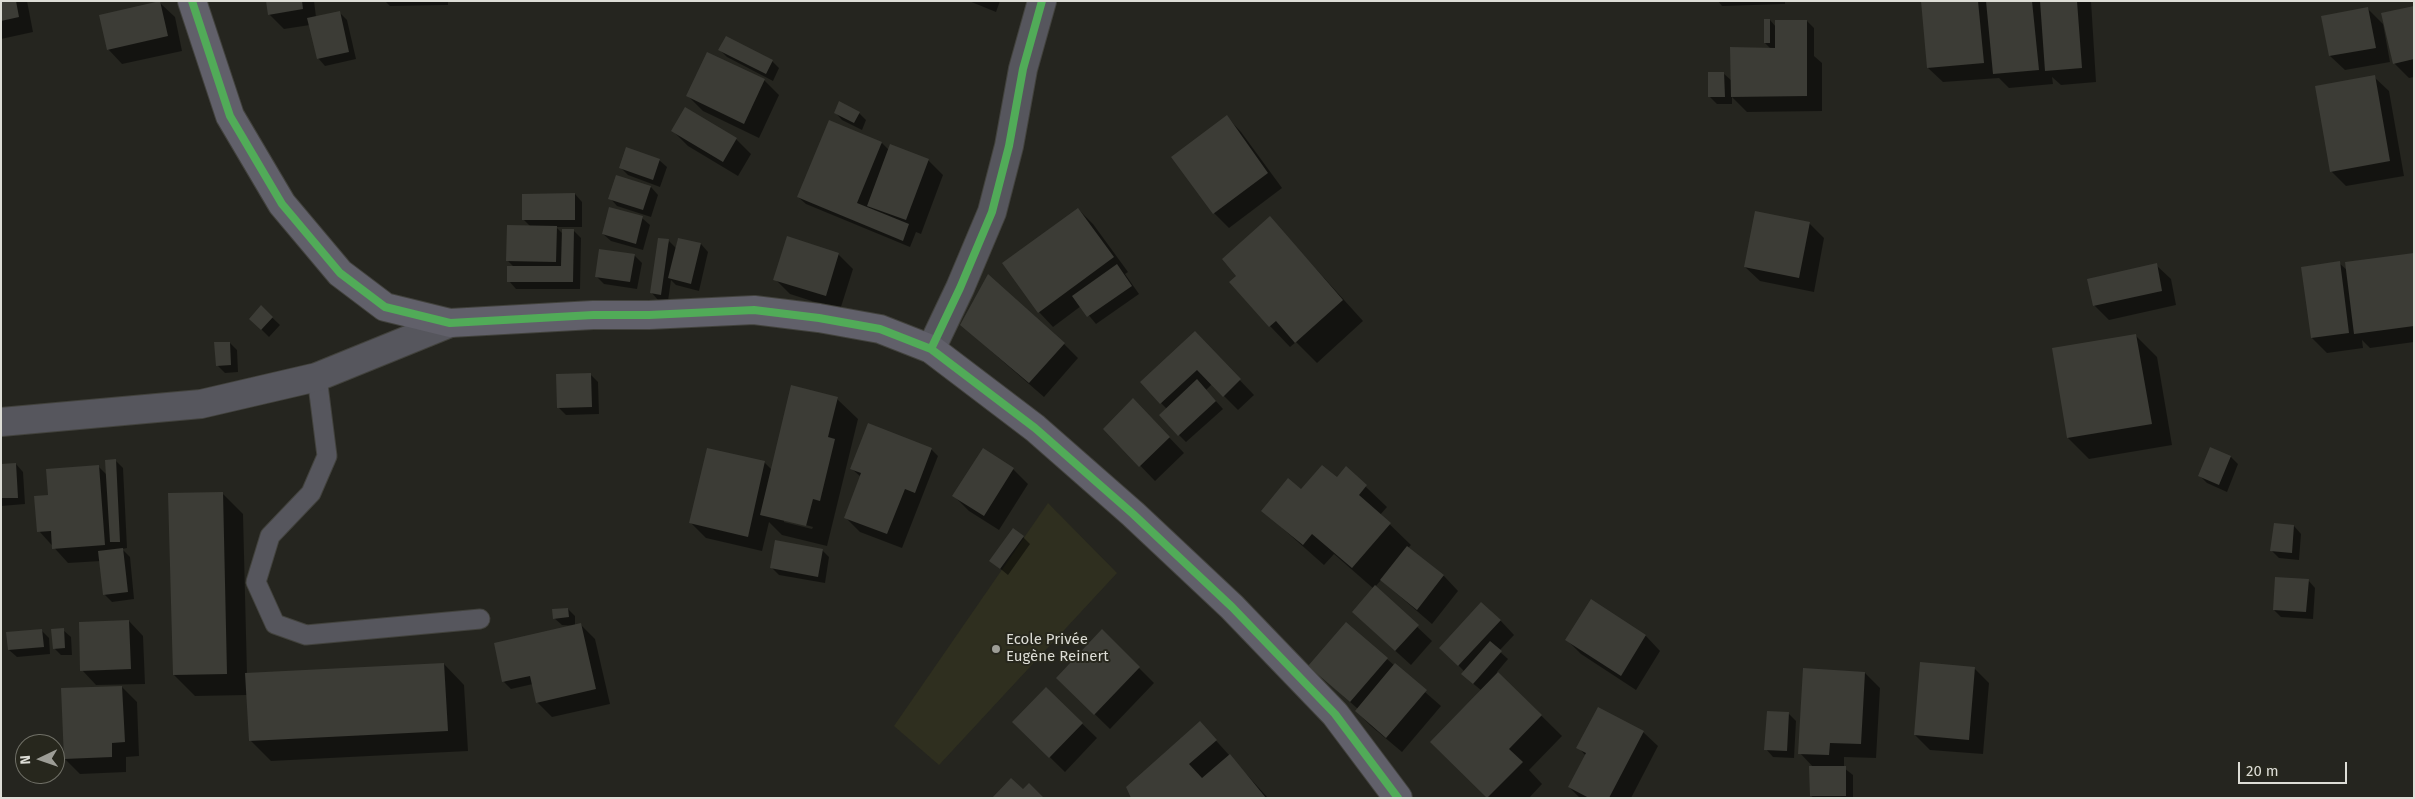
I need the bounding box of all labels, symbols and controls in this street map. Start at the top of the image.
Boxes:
place label: Ecole Privée Eugène Reinert [1006,631,1109,666]
marker: Ecole Privée Eugène Reinert [990,643,1002,655]
north arrow [15,734,65,784]
scale bar [2240,752,2349,784]
text: N [17,755,34,765]
text: 20 m [2246,762,2279,780]

